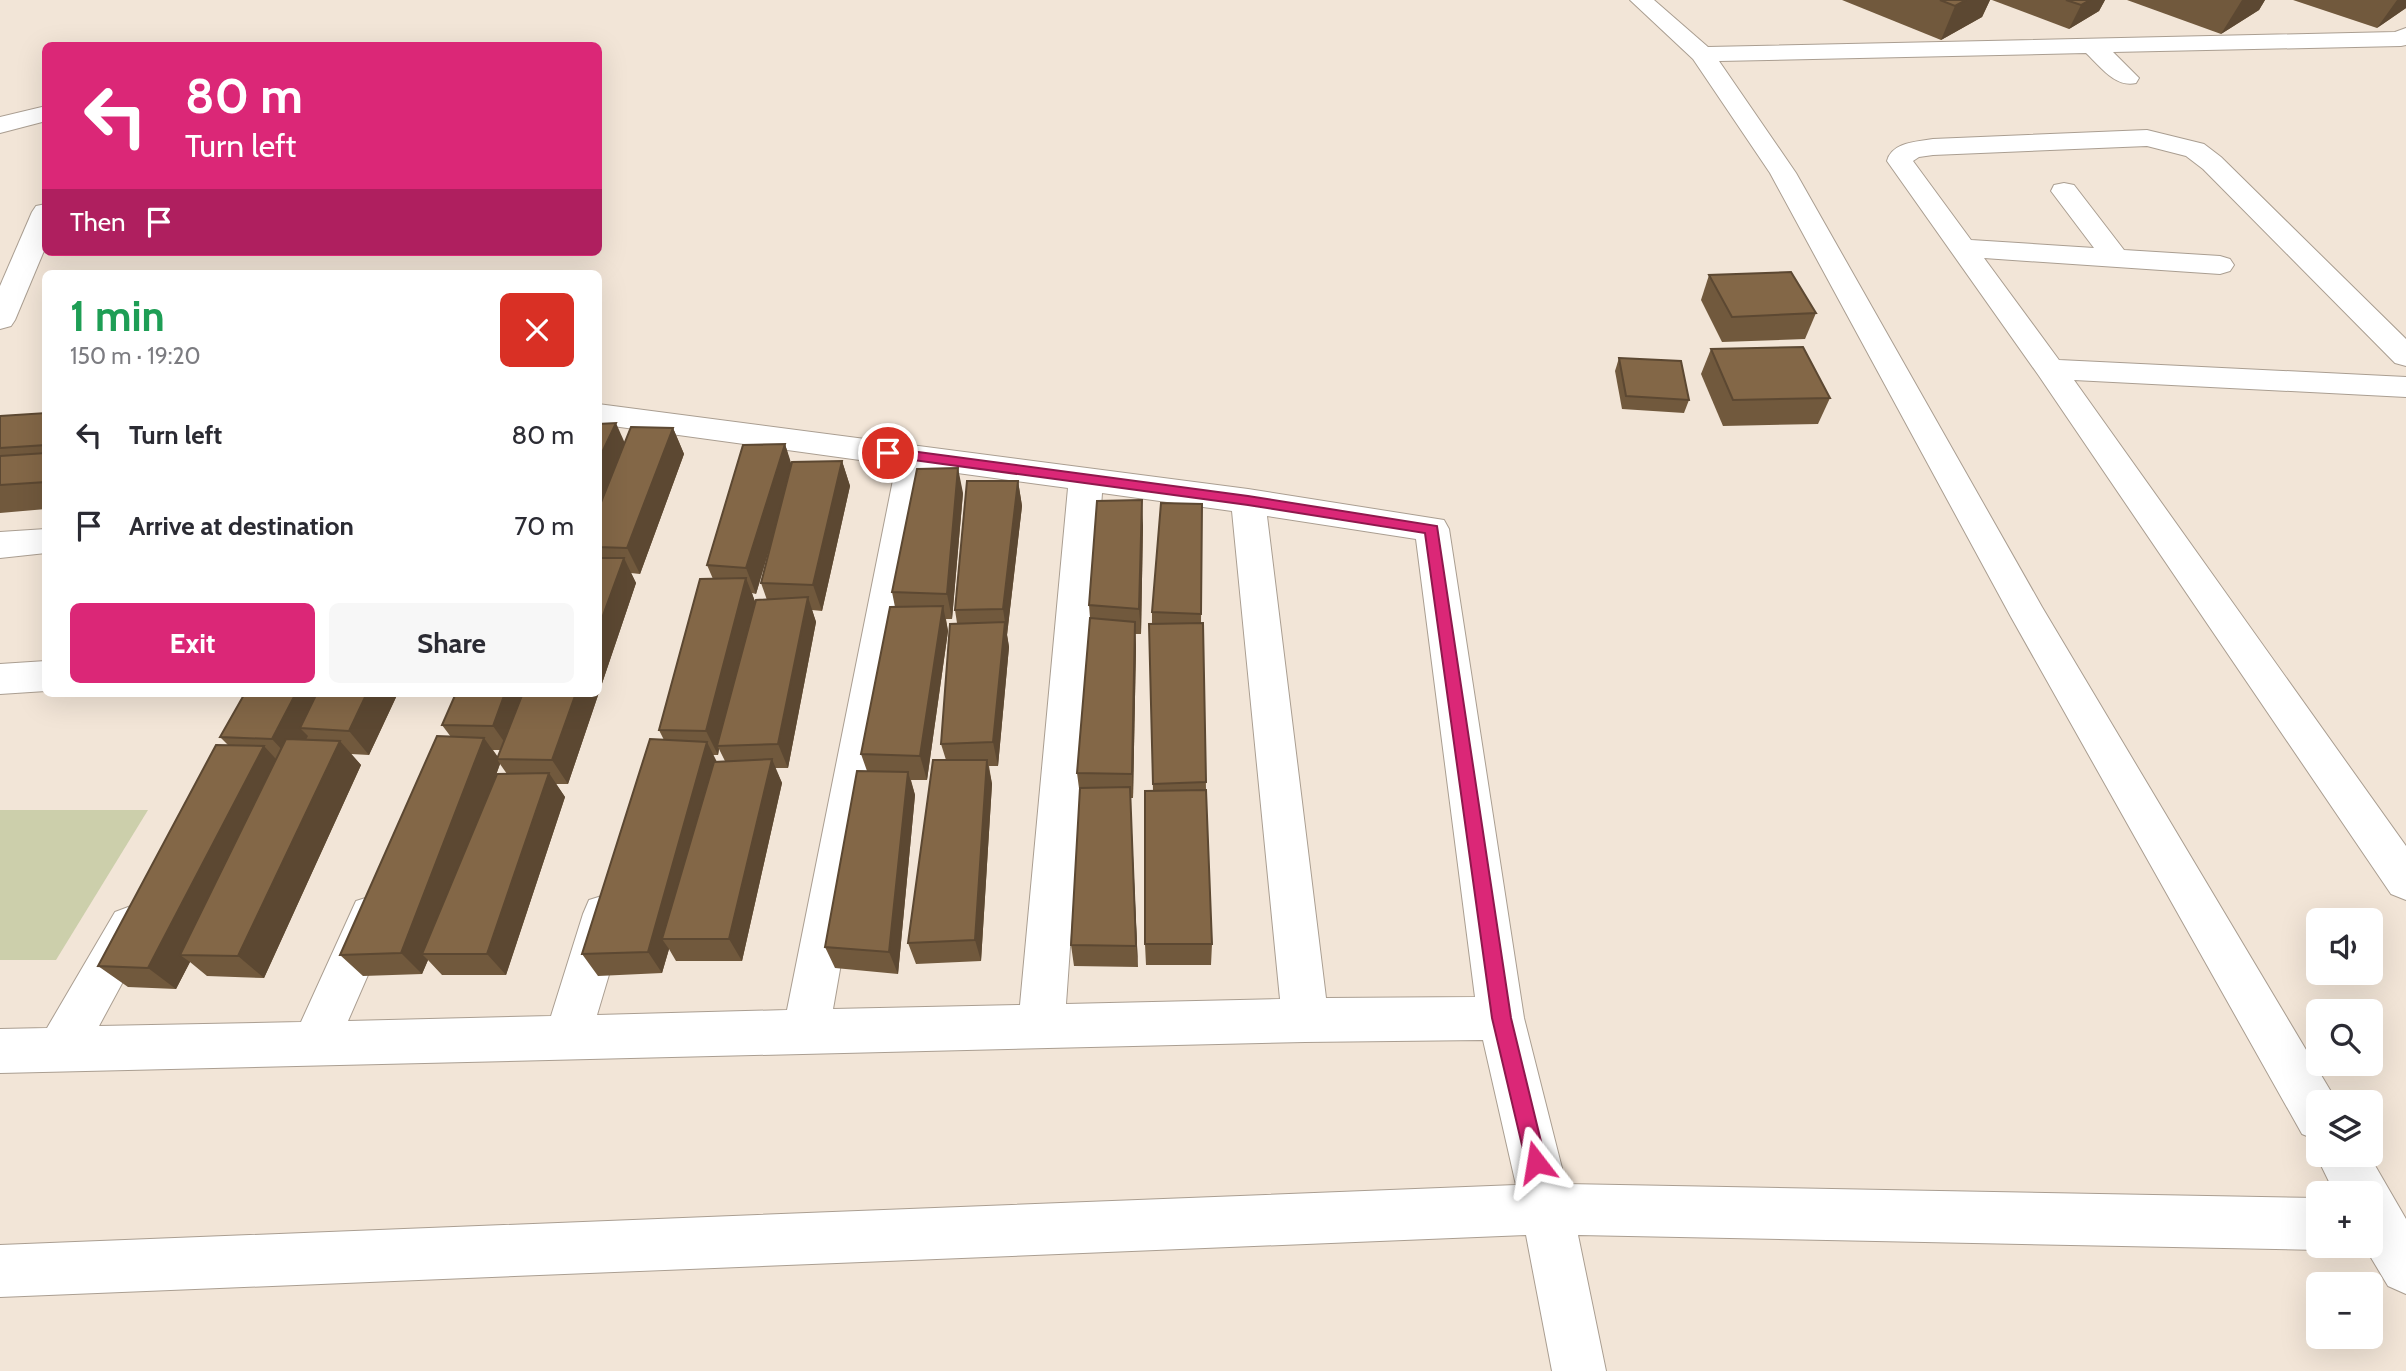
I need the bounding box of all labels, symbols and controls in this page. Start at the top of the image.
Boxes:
text: 80 m [185,66,303,125]
icon: left [70,70,161,161]
text: Turn left [185,126,296,165]
icon: arrive [140,203,178,241]
text: Then [70,206,126,238]
text: 1 min [70,290,165,342]
button: close [500,293,574,367]
text: 150 m · 19:20 [70,342,201,370]
icon: left [70,416,108,454]
text: Turn left [129,419,222,451]
text: 80 m [511,419,574,451]
pin [858,423,918,483]
icon: arrive [869,434,907,472]
icon: arrive [70,507,108,545]
text: Arrive at destination [129,510,354,542]
text: 70 m [514,510,574,542]
button: Exit [70,603,315,683]
button: Share [329,603,574,683]
map controls [2306,908,2383,1349]
button: sound [2306,908,2383,985]
button: search [2306,999,2383,1076]
button: layers [2306,1090,2383,1167]
position arrow [1499,1125,1573,1199]
button: + [2306,1181,2383,1258]
button: − [2306,1272,2383,1349]

